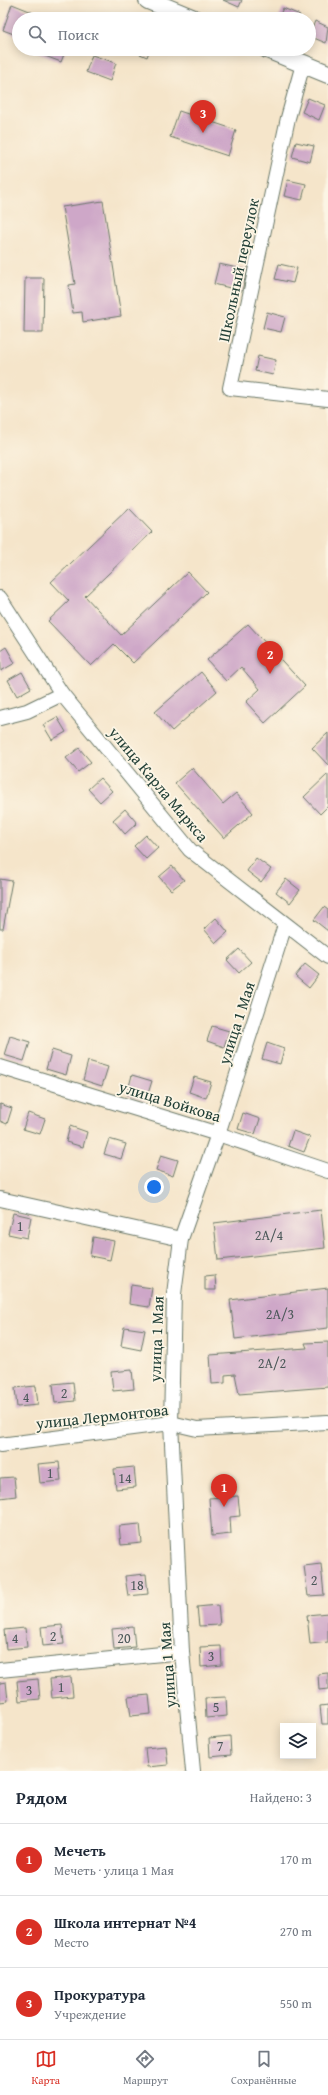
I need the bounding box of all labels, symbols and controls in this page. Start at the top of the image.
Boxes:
search box [12,12,316,56]
icon: search [26,23,48,45]
text: Поиск [58,24,99,45]
pin: 3 [190,100,216,133]
street label: Школьный переулок [211,196,265,344]
pin: 2 [257,641,283,674]
street label: улица Карла Маркса [103,720,215,847]
street label: улица 1 Мая [211,978,261,1069]
street label: улица Войкова [115,1074,224,1128]
your location [144,1177,164,1197]
house number: 1 [17,1216,23,1236]
house number: 2А/4 [255,1225,284,1245]
street label: улица 1 Мая [142,1295,169,1384]
house number: 2А/3 [266,1304,294,1324]
house number: 2А/2 [258,1353,286,1373]
house number: 2 [61,1383,67,1403]
house number: 4 [23,1387,30,1407]
street label: улица Лермонтова [34,1397,170,1435]
house number: 1 [47,1463,53,1483]
house number: 14 [118,1468,132,1488]
pin: 1 [211,1474,237,1507]
house number: 2 [311,1570,317,1590]
house number: 18 [130,1575,144,1595]
street label: улица 1 Мая [152,1621,182,1710]
house number: 2 [50,1626,56,1646]
house number: 4 [12,1628,19,1648]
house number: 20 [117,1628,131,1648]
house number: 3 [208,1646,214,1666]
house number: 1 [58,1677,64,1697]
house number: 3 [26,1680,32,1700]
house number: 5 [213,1697,219,1717]
map controls [280,1723,316,1759]
button: layers [280,1723,316,1759]
house number: 7 [217,1736,224,1756]
text: Рядом [16,1785,67,1810]
text: Найдено: 3 [250,1788,312,1807]
text: Мечеть [54,1840,106,1861]
text: 1 [26,1850,32,1869]
text: 170 m [280,1850,312,1869]
text: Мечеть · улица 1 Мая [54,1861,174,1880]
text: Школа интернат №4 [54,1912,197,1933]
text: 2 [26,1922,32,1941]
text: 270 m [280,1922,312,1941]
text: Место [54,1933,89,1952]
text: Прокуратура [54,1984,146,2005]
text: 3 [26,1994,32,2013]
text: 550 m [280,1994,312,2013]
text: Учреждение [54,2005,126,2024]
tab: Карта [31,2048,60,2088]
tab: Маршрут [123,2048,168,2088]
tab: Сохранённые [231,2048,296,2088]

